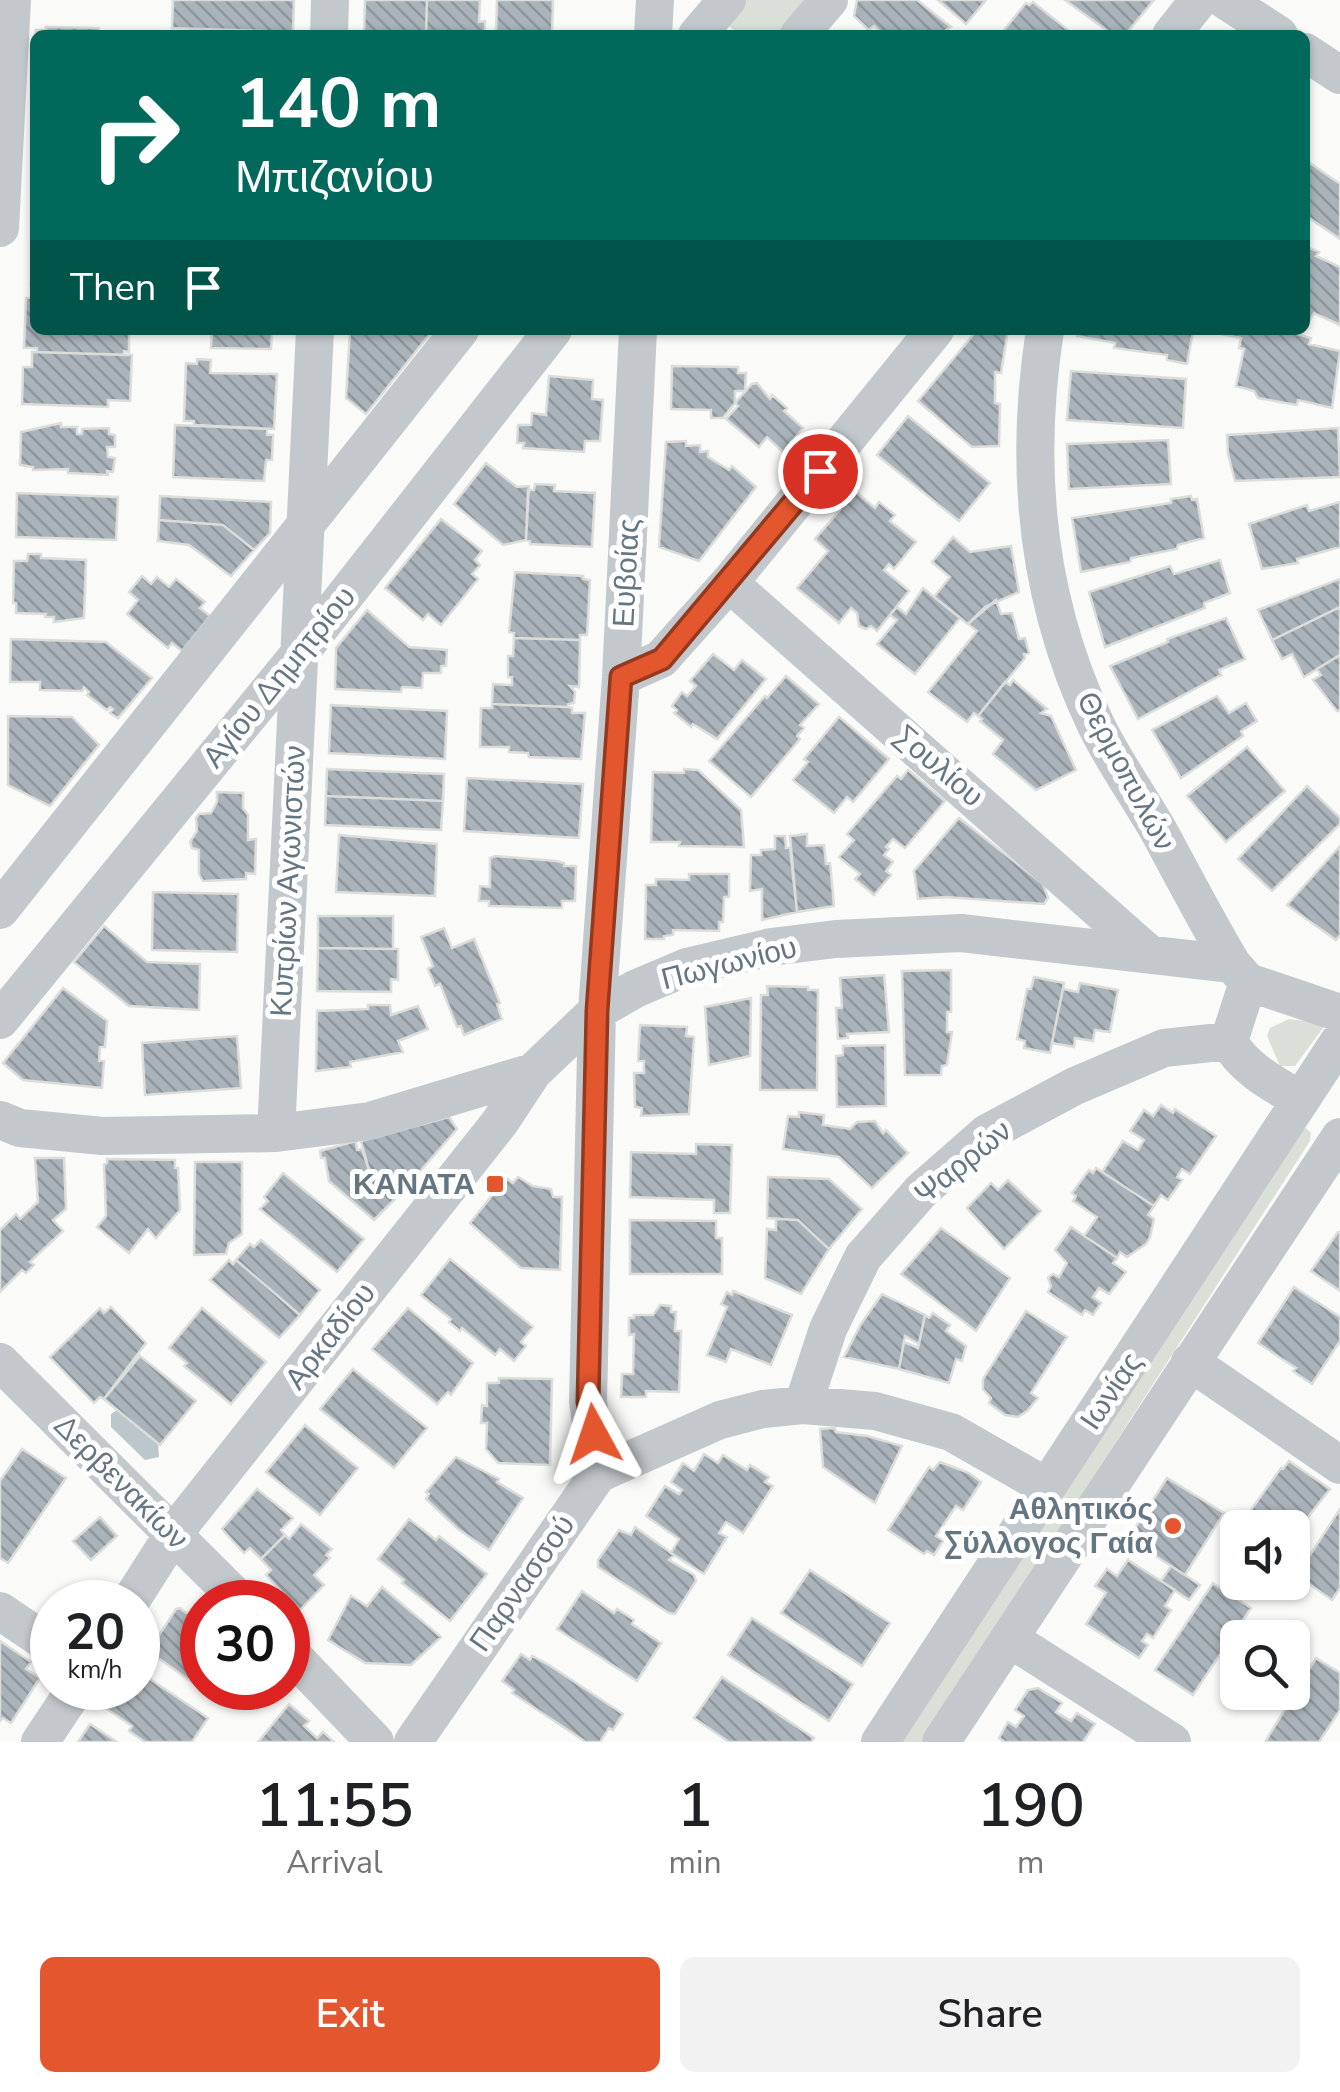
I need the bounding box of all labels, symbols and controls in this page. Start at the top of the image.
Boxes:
text: 140 m [235,56,441,152]
icon: right [70,70,200,200]
text: Μπιζανίου [235,147,434,208]
icon: arrive [176,260,231,315]
text: Then [70,262,156,313]
pin [778,429,863,514]
icon: arrive [793,444,848,499]
street label: Ευβοίας [603,518,650,628]
street label: Αγίου Δημητρίου [193,578,365,777]
street label: Θερμοπυλών [1067,685,1185,858]
street label: Σουλίου [885,716,992,817]
street label: Κυπρίων Αγωνιστών [261,744,316,1018]
street label: Πωγωνίου [657,927,801,1000]
street label: Ψαρρών [906,1111,1020,1214]
place label: ΚΑΝΑΤΑ [353,1164,475,1205]
marker: ΚΑΝΑΤΑ [484,1173,506,1195]
street label: Αρκαδίου [276,1274,385,1398]
street label: Ιωνίας [1071,1344,1152,1438]
position arrow [542,1382,646,1486]
street label: Δερβενακίων [44,1406,197,1559]
place label: Αθλητικός Σύλλογος Γαία [944,1489,1154,1564]
street label: Παρνασσού [460,1507,585,1660]
map controls [1220,1510,1310,1710]
button: sound [1220,1510,1310,1600]
marker: Αθλητικός Σύλλογος Γαία [1162,1515,1184,1537]
speed limit sign: 30 [180,1580,310,1710]
text: 20 [65,1598,125,1667]
button: search [1220,1620,1310,1710]
text: km/h [67,1653,123,1687]
text: 11:55 [255,1765,413,1847]
text: 1 [677,1765,713,1847]
text: 190 [977,1765,1085,1847]
text: Arrival [286,1841,382,1884]
text: min [669,1841,722,1884]
text: m [1017,1841,1045,1884]
button: Exit [40,1957,660,2072]
button: Share [680,1957,1300,2072]

